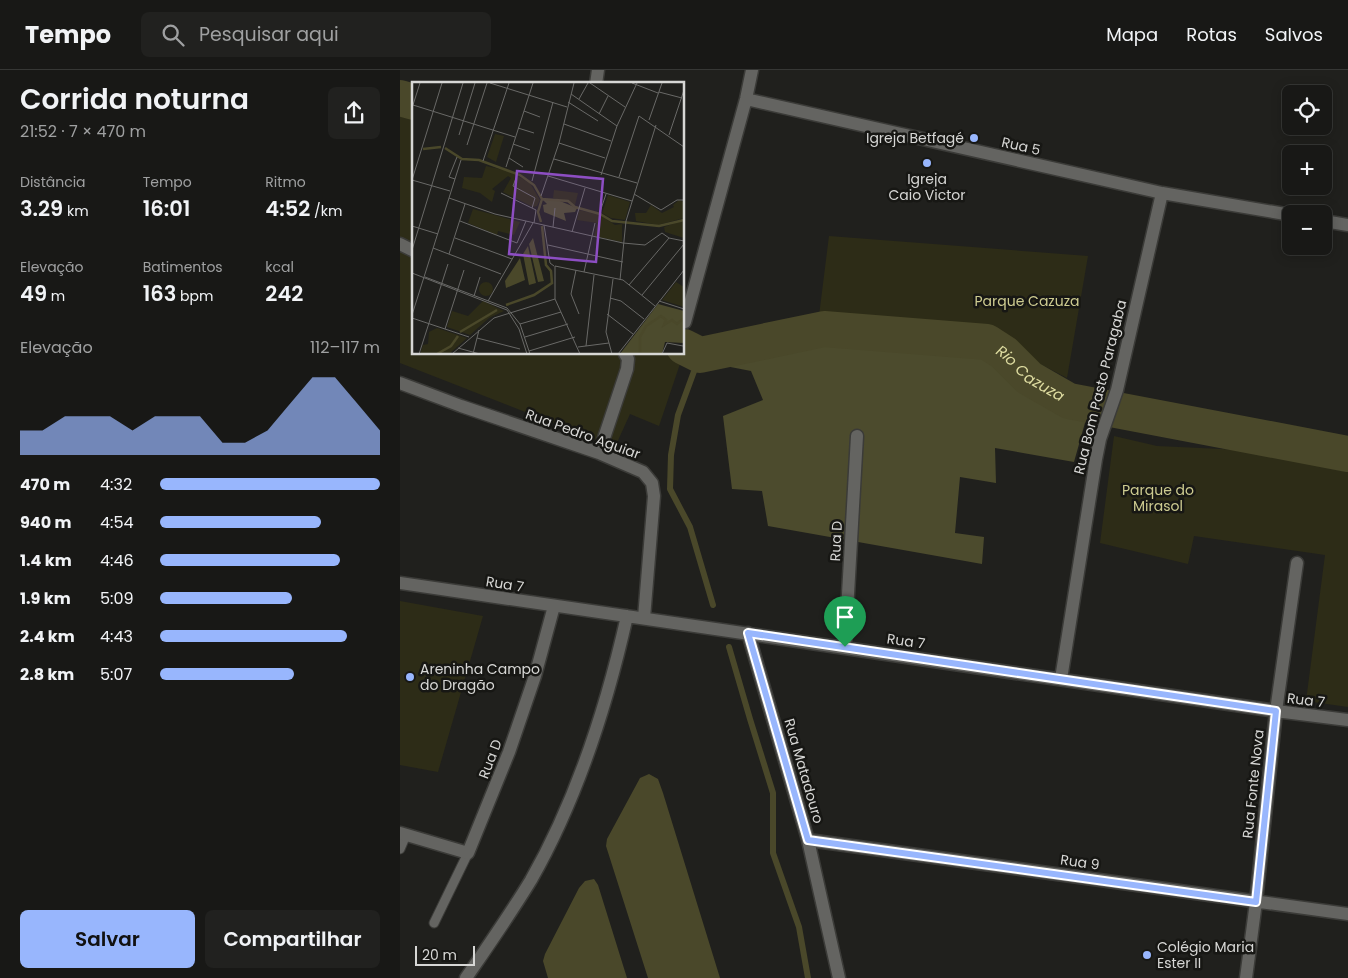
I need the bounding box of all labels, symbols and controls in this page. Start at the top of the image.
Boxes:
search box [141,12,491,57]
text: Tempo [25,18,111,51]
icon: search [159,21,187,49]
text: Pesquisar aqui [199,21,339,48]
text: Mapa [1106,22,1158,47]
text: Rotas [1186,22,1237,47]
text: Salvos [1265,22,1323,47]
text: Corrida noturna [20,80,249,119]
inset map [412,82,685,355]
map controls [1282,85,1332,255]
button: locate [1282,85,1332,135]
button: share [328,87,380,139]
text: 21:52 · 7 × 470 m [20,120,146,143]
place label: Igreja Betfagé [866,128,964,148]
marker: Igreja Betfagé [968,132,980,144]
street label: Rua 5 [1000,132,1042,160]
button: + [1282,145,1332,195]
marker: Igreja Caio Victor [921,157,933,169]
place label: Igreja Caio Victor [888,169,966,205]
text: Distância [20,172,86,192]
text: Tempo [143,172,192,192]
text: Ritmo [265,172,306,192]
text: 3.29 [20,194,63,223]
text: 16:01 [143,194,190,223]
text: 4:52 [265,194,310,223]
text: km [63,201,89,221]
text: /km [310,201,342,221]
button: − [1282,205,1332,255]
text: Elevação [20,257,84,277]
text: Batimentos [143,257,223,277]
text: kcal [265,257,294,277]
text: 49 [20,279,47,308]
text: 163 [143,279,176,308]
text: 242 [265,279,303,308]
text: m [47,286,65,306]
text: bpm [176,286,213,306]
park label: Parque Cazuza [974,291,1080,311]
street label: Rua Bom Pasto Paragaba [1069,298,1131,476]
text: Elevação [20,336,93,359]
text: 112–117 m [310,336,380,359]
water label: Rio Cazuza [992,340,1069,406]
street label: Rua Pedro Aguiar [523,404,643,464]
text: 470 m [20,473,70,496]
text: 4:32 [100,473,132,496]
park label: Parque do Mirasol [1122,480,1194,516]
text: 940 m [20,511,71,534]
text: 4:54 [100,511,134,534]
street label: Rua D [825,520,847,562]
text: 1.4 km [20,549,72,572]
text: 4:46 [100,549,134,572]
street label: Rua 7 [485,571,526,597]
text: 1.9 km [20,587,71,610]
text: 5:09 [100,587,134,610]
pin [824,596,866,647]
icon: arrive [831,603,859,631]
text: 2.4 km [20,625,75,648]
text: 4:43 [100,625,133,648]
street label: Rua 7 [886,628,927,654]
place label: Areninha Campo do Dragão [420,659,540,695]
text: 2.8 km [20,663,74,686]
text: 5:07 [100,663,132,686]
marker: Areninha Campo do Dragão [404,671,416,683]
street label: Rua 7 [1286,688,1327,712]
street label: Rua Matadouro [779,716,829,826]
street label: Rua Fonte Nova [1237,729,1269,839]
street label: Rua D [473,736,507,782]
street label: Rua 9 [1059,849,1101,875]
button: Salvar [20,910,195,968]
button: Compartilhar [205,910,380,968]
place label: Colégio Maria Ester II [1157,937,1254,973]
scale bar [415,943,475,966]
text: 20 m [422,945,457,965]
marker: Colégio Maria Ester II [1141,949,1153,961]

